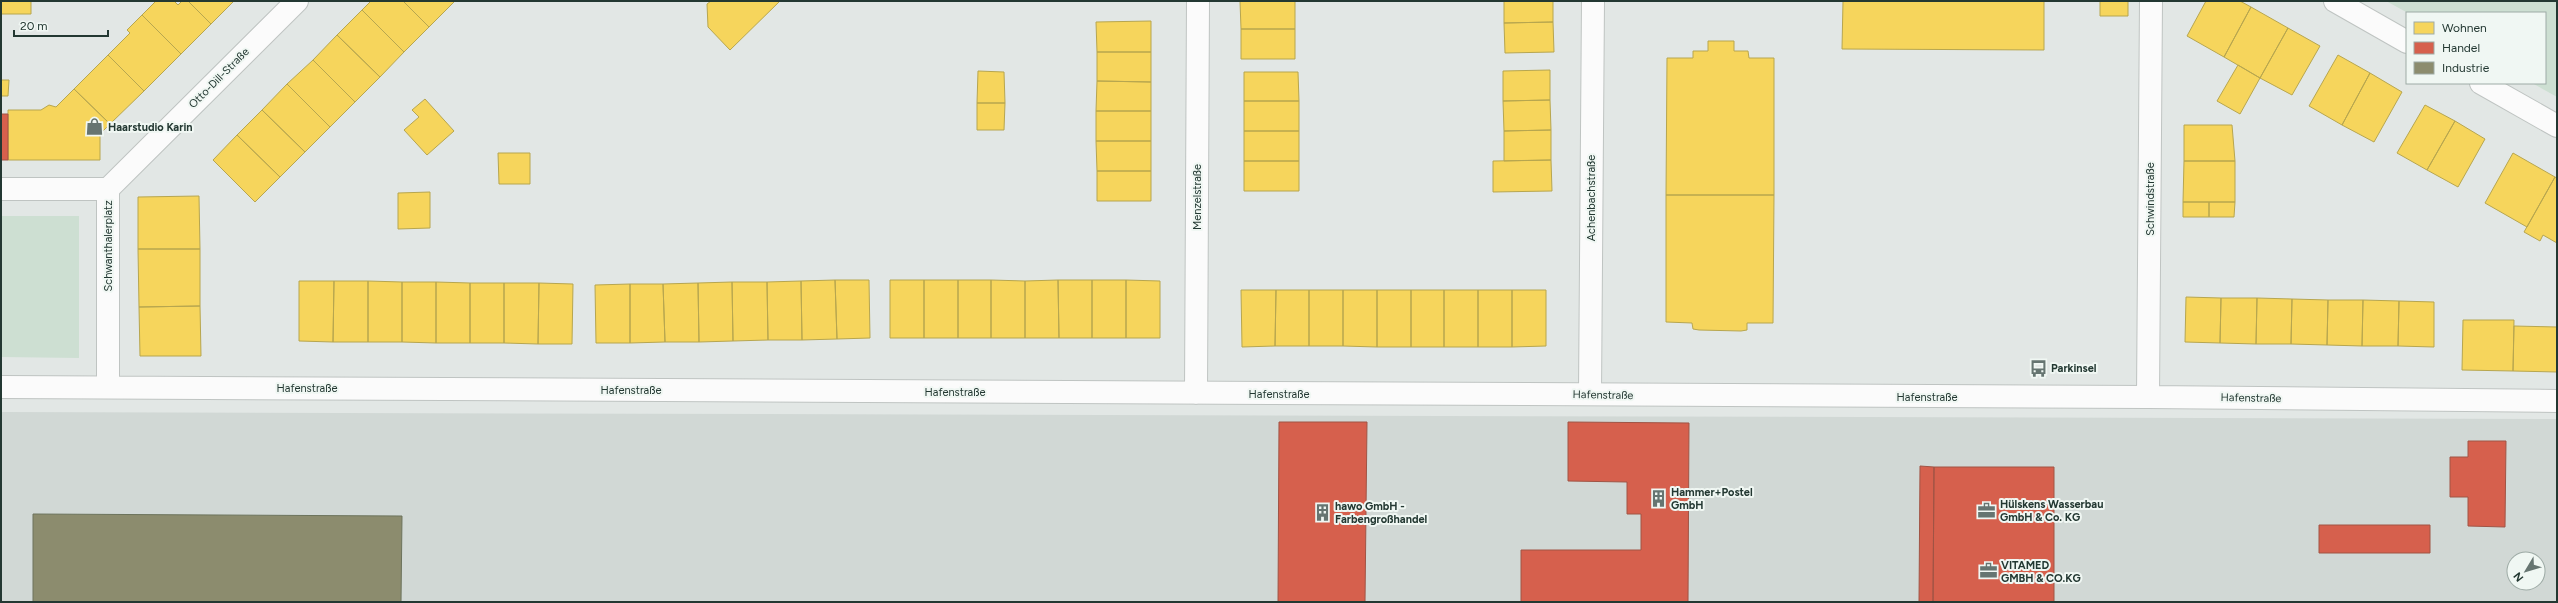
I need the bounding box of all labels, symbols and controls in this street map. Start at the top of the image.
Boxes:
scale bar [14,12,108,38]
legend [2406,12,2546,84]
text: 20 m [20,19,48,33]
text: Wohnen [2442,21,2487,35]
text: Handel [2442,41,2480,55]
street label: Otto-Dill-Straße [186,45,252,111]
text: Industrie [2442,61,2490,75]
shop icon: Haarstudio Karin [85,117,105,137]
place label: Haarstudio Karin [108,121,193,134]
street label: Achenbachstraße [1585,155,1598,241]
street label: Schwindstraße [2144,162,2157,236]
street label: Menzelstraße [1191,164,1204,230]
street label: Schwanthalerplatz [102,200,115,292]
bus stop icon: Parkinsel [2028,358,2048,378]
place label: Parkinsel [2051,362,2097,375]
street label: Hafenstraße [277,382,337,395]
street label: Hafenstraße [601,384,661,397]
street label: Hafenstraße [925,386,985,399]
street label: Hafenstraße [1249,388,1309,401]
street label: Hafenstraße [1572,388,1634,402]
street label: Hafenstraße [1897,391,1957,404]
street label: Hafenstraße [2220,391,2282,405]
place label: Hammer+Postel GmbH [1671,486,1753,512]
building icon: Hammer+Postel GmbH [1648,488,1668,508]
place label: Hülskens Wasserbau GmbH & Co. KG [2000,498,2103,524]
place label: hawo GmbH - Farbengroßhandel [1335,500,1428,526]
office icon: Hülskens Wasserbau GmbH & Co. KG [1977,500,1997,520]
building icon: hawo GmbH - Farbengroßhandel [1312,502,1332,522]
north arrow [2506,551,2546,591]
place label: VITAMED GMBH & CO.KG [2001,559,2081,585]
office icon: VITAMED GMBH & CO.KG [1978,561,1998,581]
text: N [2511,569,2526,584]

